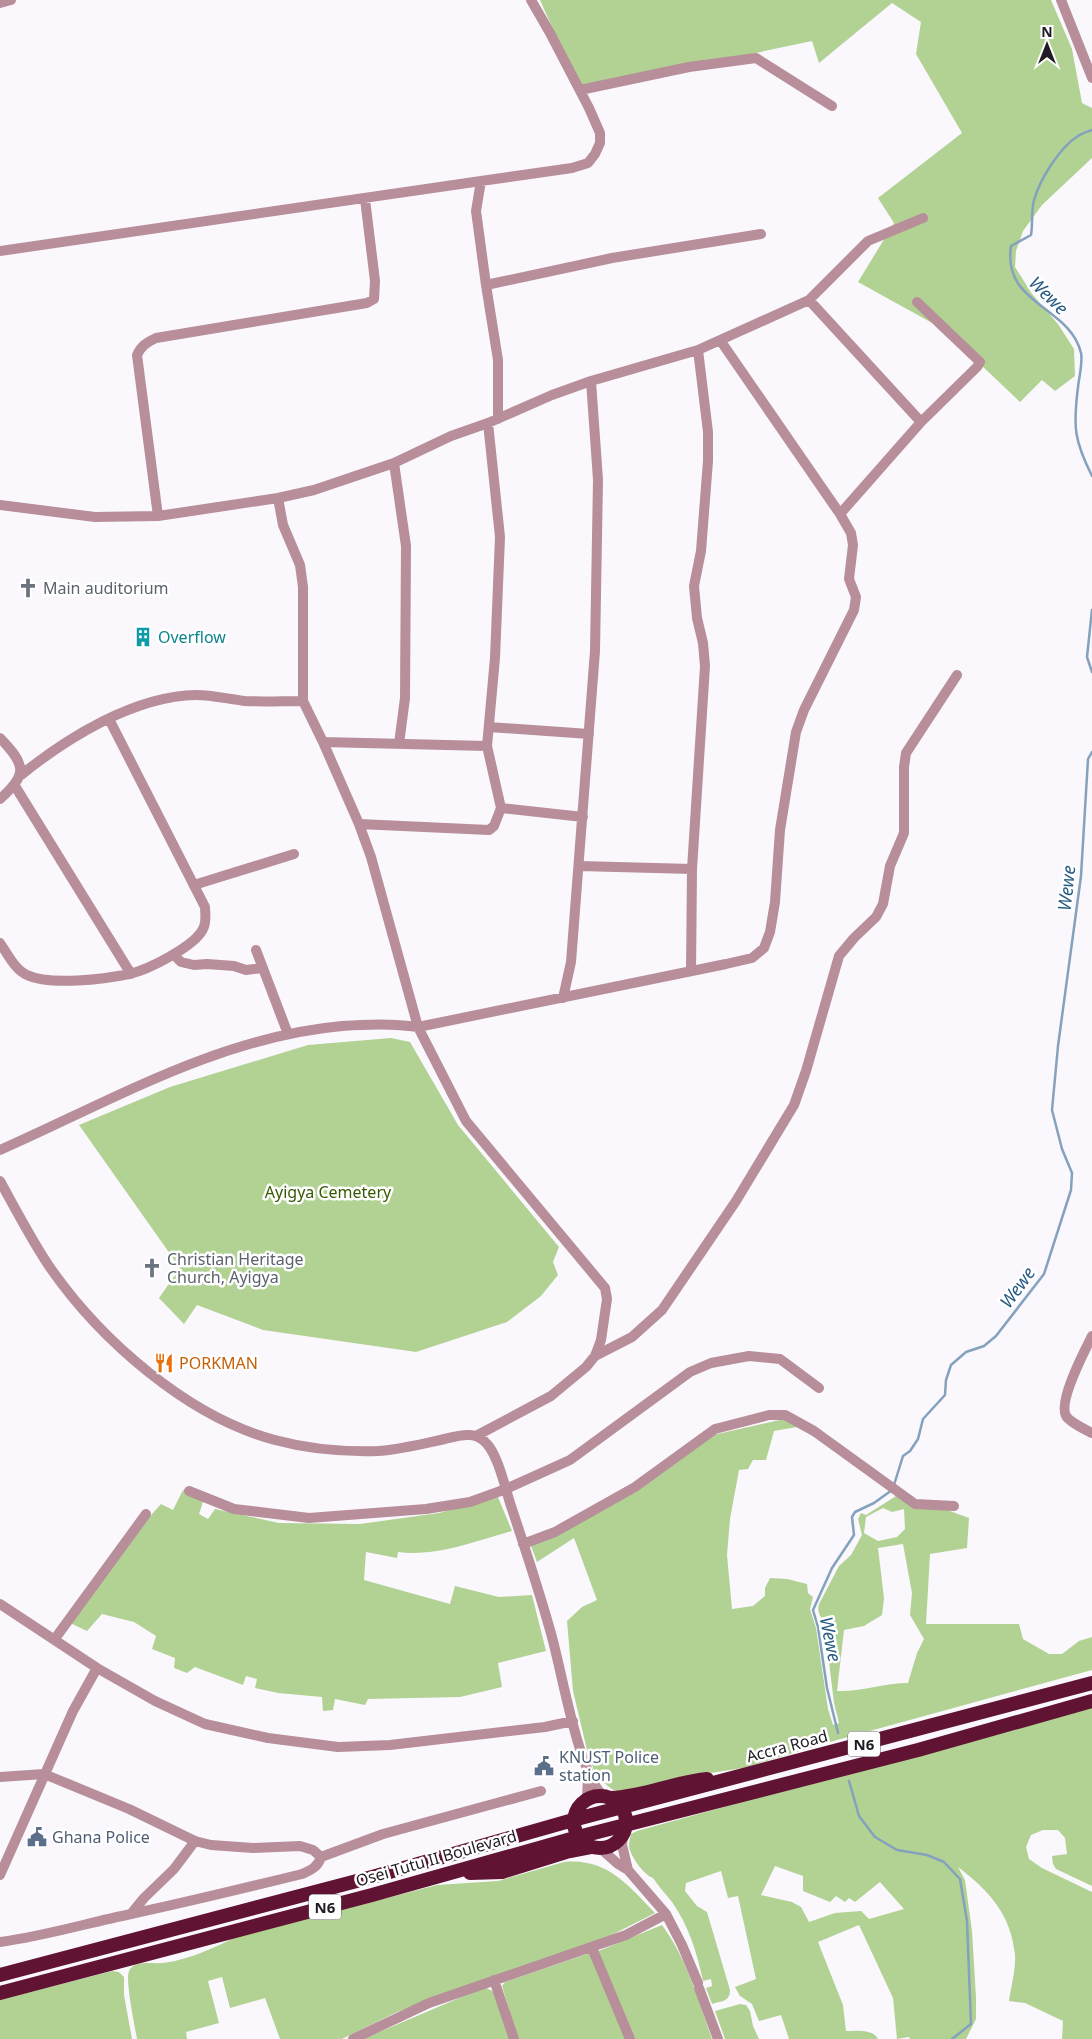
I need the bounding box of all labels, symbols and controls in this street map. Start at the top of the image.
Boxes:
north arrow [1022,20,1072,70]
text: N [1041,22,1053,41]
water label: Wewe [1024,271,1074,320]
church icon: Main auditorium [17,577,39,599]
place label: Main auditorium [43,577,169,599]
building icon: Overflow [132,626,154,648]
place label: Overflow [158,626,226,648]
water label: Wewe [1052,864,1080,912]
park label: Ayigya Cemetery [265,1181,392,1203]
place label: Christian Heritage Church, Ayigya [167,1248,304,1288]
church icon: Christian Heritage Church, Ayigya [141,1257,163,1279]
water label: Wewe [994,1261,1040,1313]
restaurant icon: PORKMAN [153,1352,175,1374]
place label: PORKMAN [179,1352,258,1374]
water label: Wewe [815,1614,847,1664]
street label: Accra Road [744,1725,830,1767]
road number: N6 [848,1732,880,1756]
place label: KNUST Police station [559,1746,659,1786]
public building icon: KNUST Police station [533,1755,555,1777]
street label: Osei Tutu II Boulevard [353,1825,519,1891]
public building icon: Ghana Police [26,1826,48,1848]
place label: Ghana Police [52,1826,150,1848]
road number: N6 [309,1894,341,1920]

